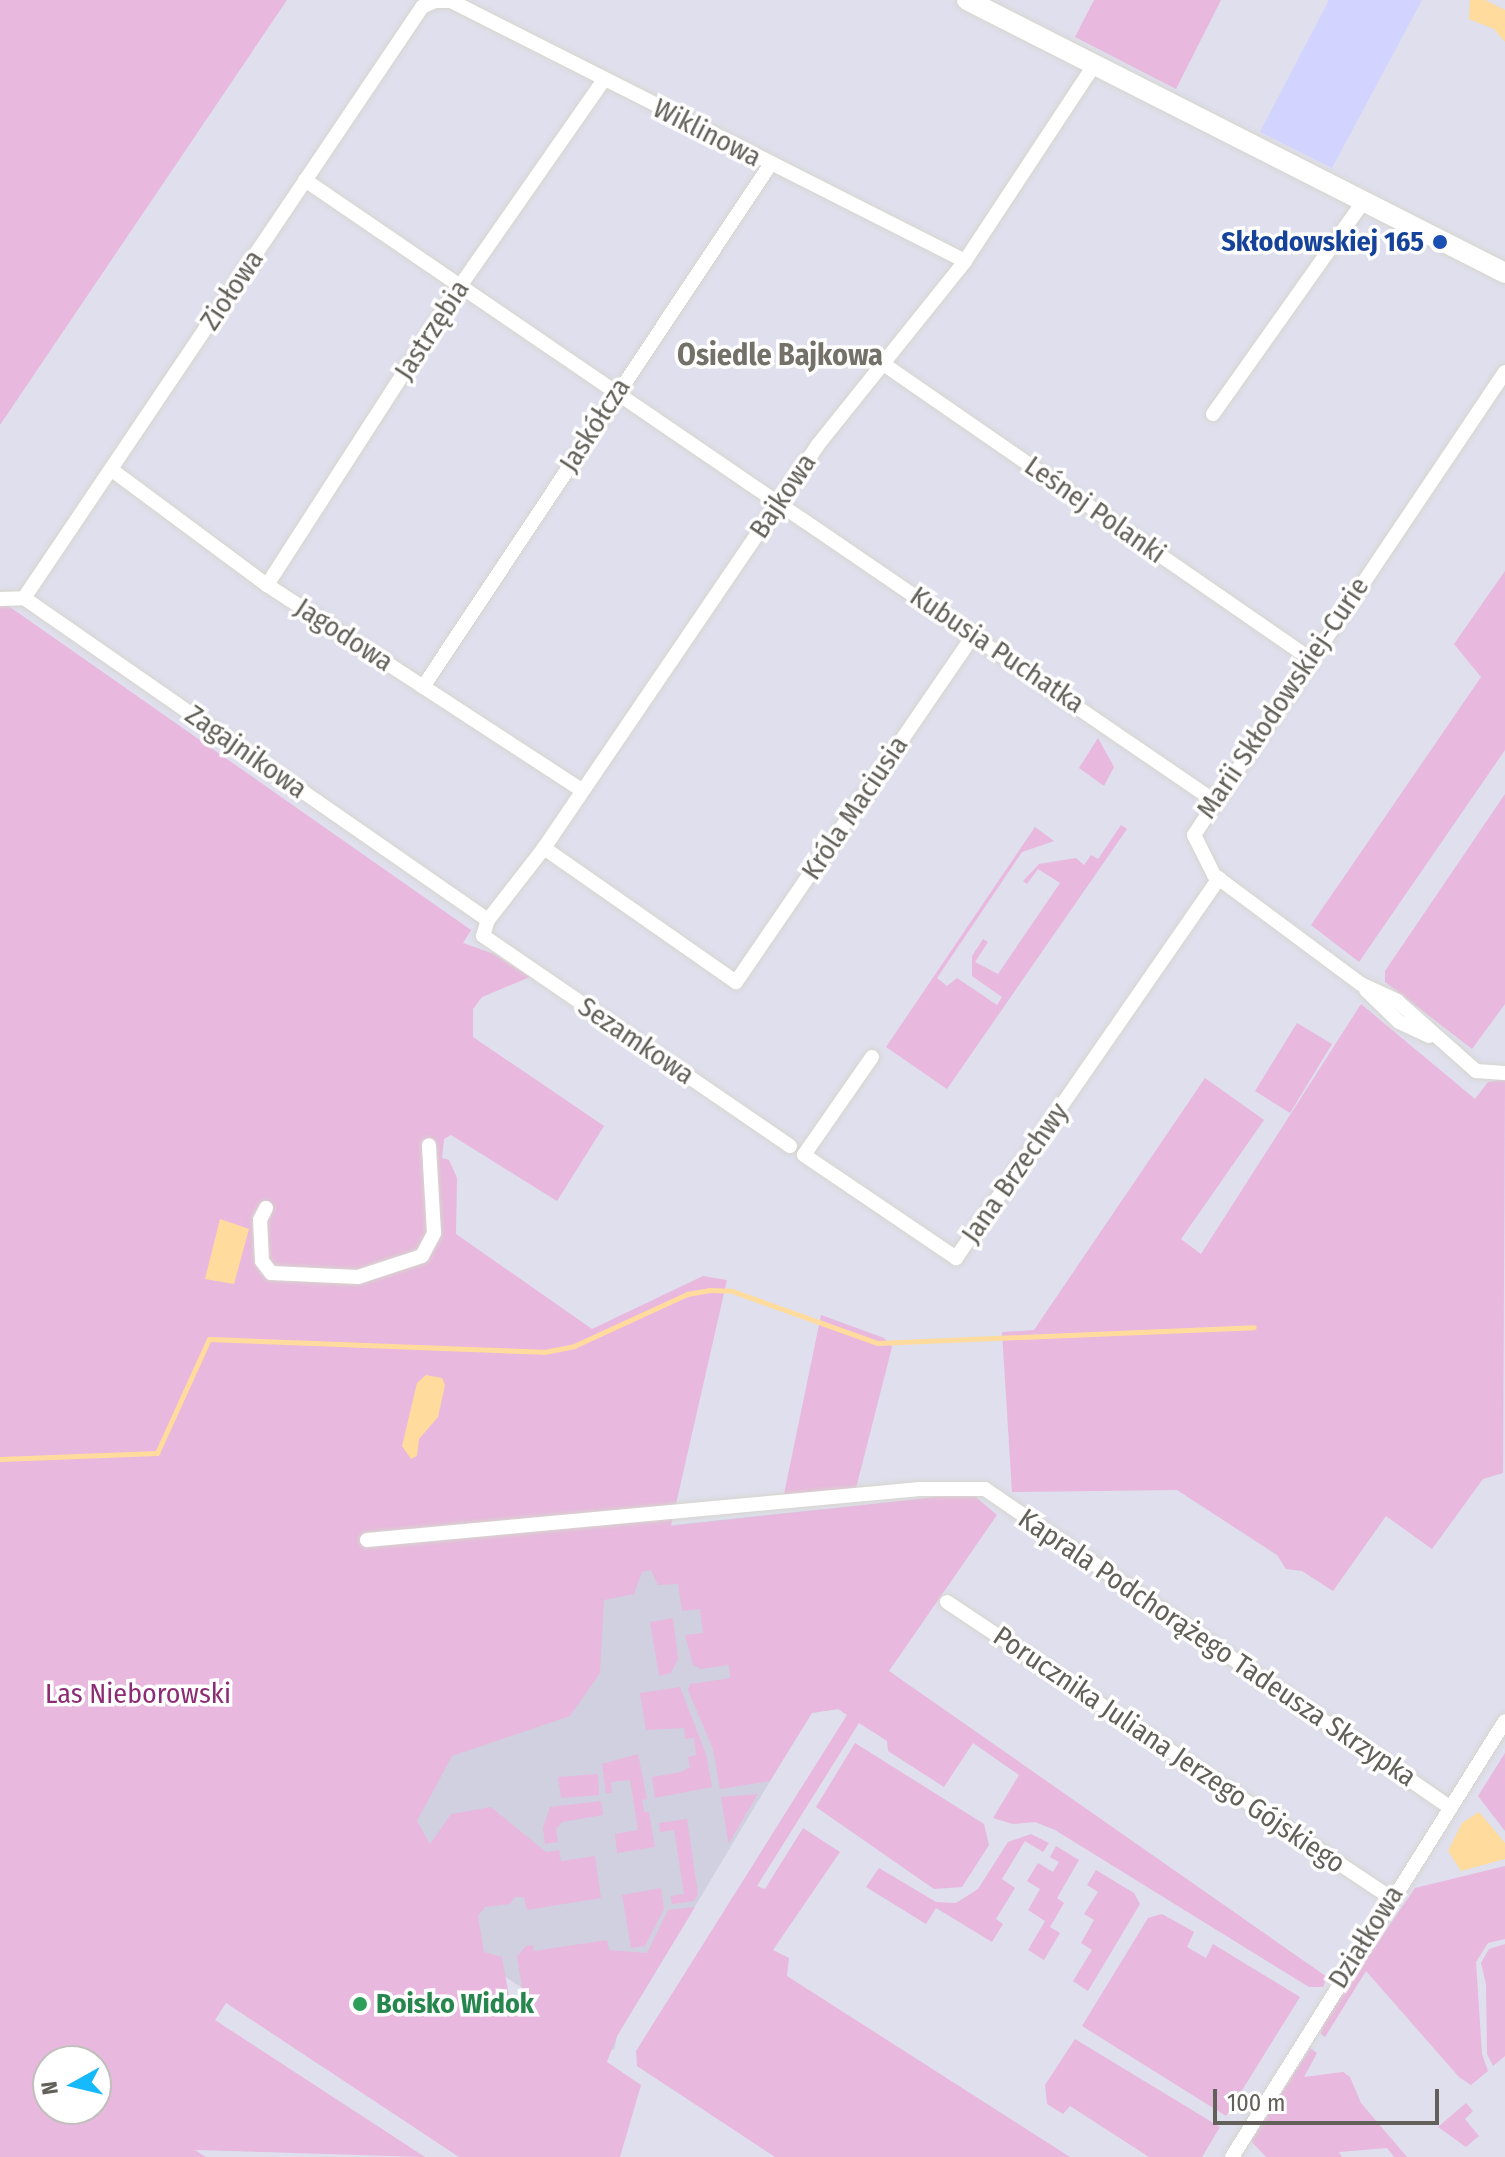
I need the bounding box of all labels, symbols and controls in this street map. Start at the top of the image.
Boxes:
street label: Wiklinowa [647,92,767,174]
place label: Skłodowskiej 165 [1221,225,1424,259]
marker: Skłodowskiej 165 [1431,233,1449,251]
street label: Ziołowa [193,244,271,336]
street label: Jastrzębia [387,274,477,386]
district label: Osiedle Bajkowa [677,337,883,373]
street label: Jaskółcza [552,372,638,478]
street label: Bajkowa [743,447,823,545]
street label: Leśnej Polanki [1018,449,1172,571]
street label: Marii Skłodowskiej-Curie [1190,571,1376,825]
street label: Kubusia Puchatka [904,579,1090,721]
street label: Jagodowa [289,591,399,679]
street label: Zagajnikowa [179,698,313,806]
street label: Króla Maciusia [795,730,915,886]
street label: Sezamkowa [572,990,700,1092]
street label: Jana Brzechwy [954,1096,1076,1250]
street label: Kaprala Podchorążego Tadeusza Skrzypka [1012,1502,1422,1794]
street label: Porucznika Juliana Jerzego Gójskiego [987,1619,1351,1881]
park label: Las Nieborowski [45,1677,231,1711]
street label: Działkowa [1321,1879,1411,1995]
place label: Boisko Widok [376,1987,534,2021]
marker: Boisko Widok [351,1995,369,2013]
north arrow [32,2045,112,2125]
scale bar [1217,2073,1443,2123]
text: N [35,2080,64,2097]
text: 100 m [1227,2089,1285,2117]

